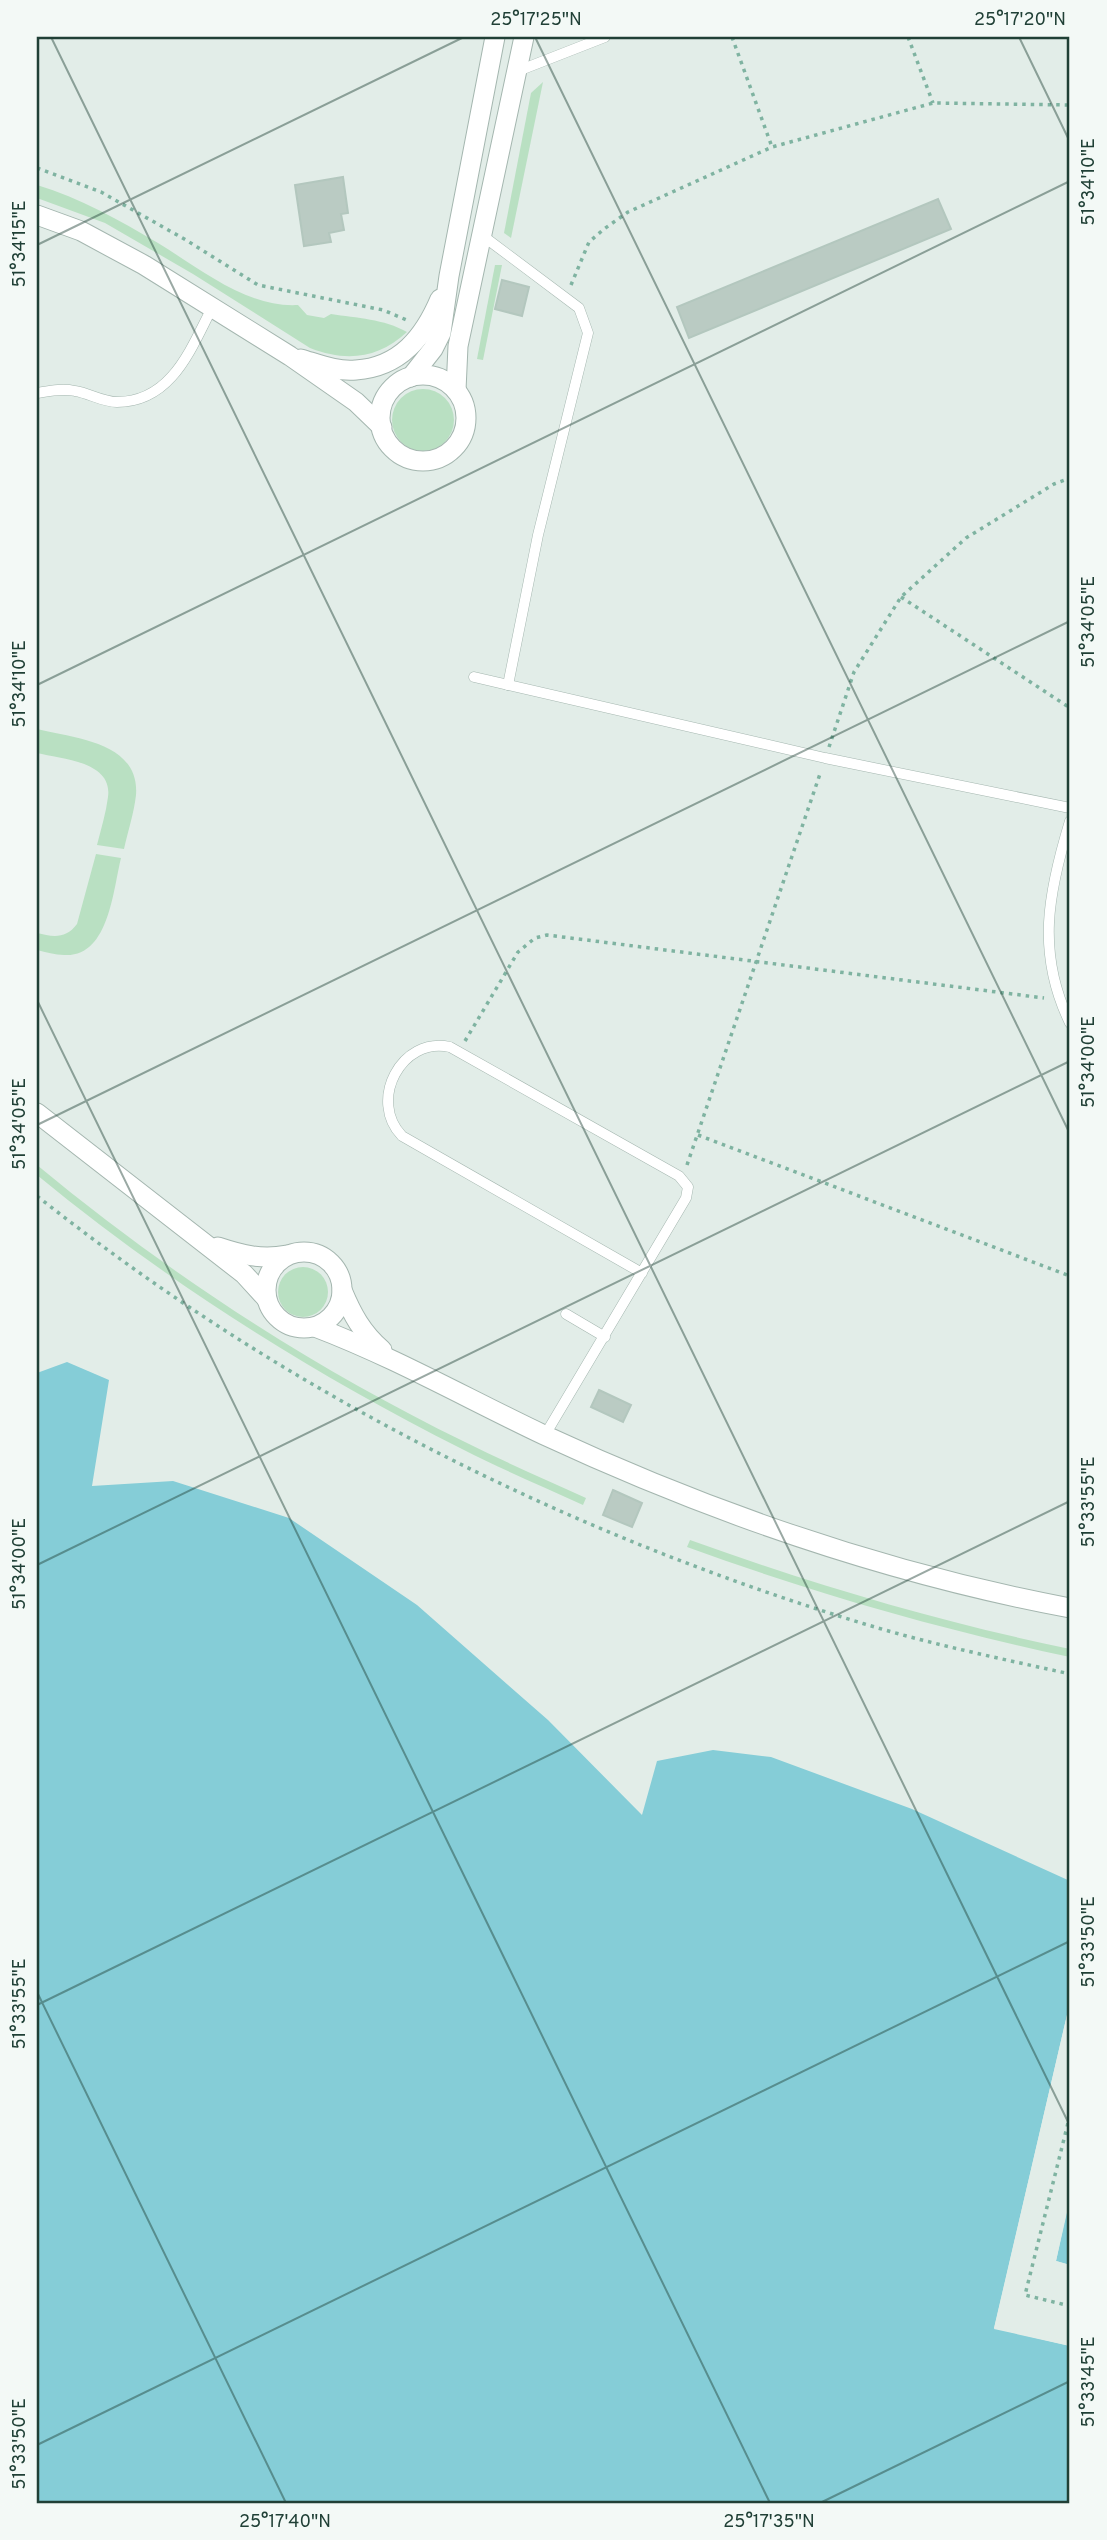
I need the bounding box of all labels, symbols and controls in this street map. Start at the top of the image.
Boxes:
text: 25°17'25"N [490,9,582,32]
text: 25°17'20"N [974,9,1066,32]
text: 51°34'10"E [1078,138,1101,226]
text: 51°34'15"E [9,200,32,288]
text: 51°34'05"E [1078,576,1101,668]
text: 51°34'10"E [9,640,32,728]
text: 51°34'00"E [1078,1016,1101,1108]
text: 51°34'05"E [9,1078,32,1170]
text: 51°33'55"E [1078,1456,1101,1548]
text: 51°34'00"E [9,1518,32,1610]
text: 51°33'50"E [1078,1896,1101,1988]
text: 51°33'55"E [9,1958,32,2050]
text: 51°33'45"E [1078,2336,1101,2428]
text: 51°33'50"E [9,2398,32,2490]
text: 25°17'40"N [239,2511,331,2534]
text: 25°17'35"N [723,2511,815,2534]

